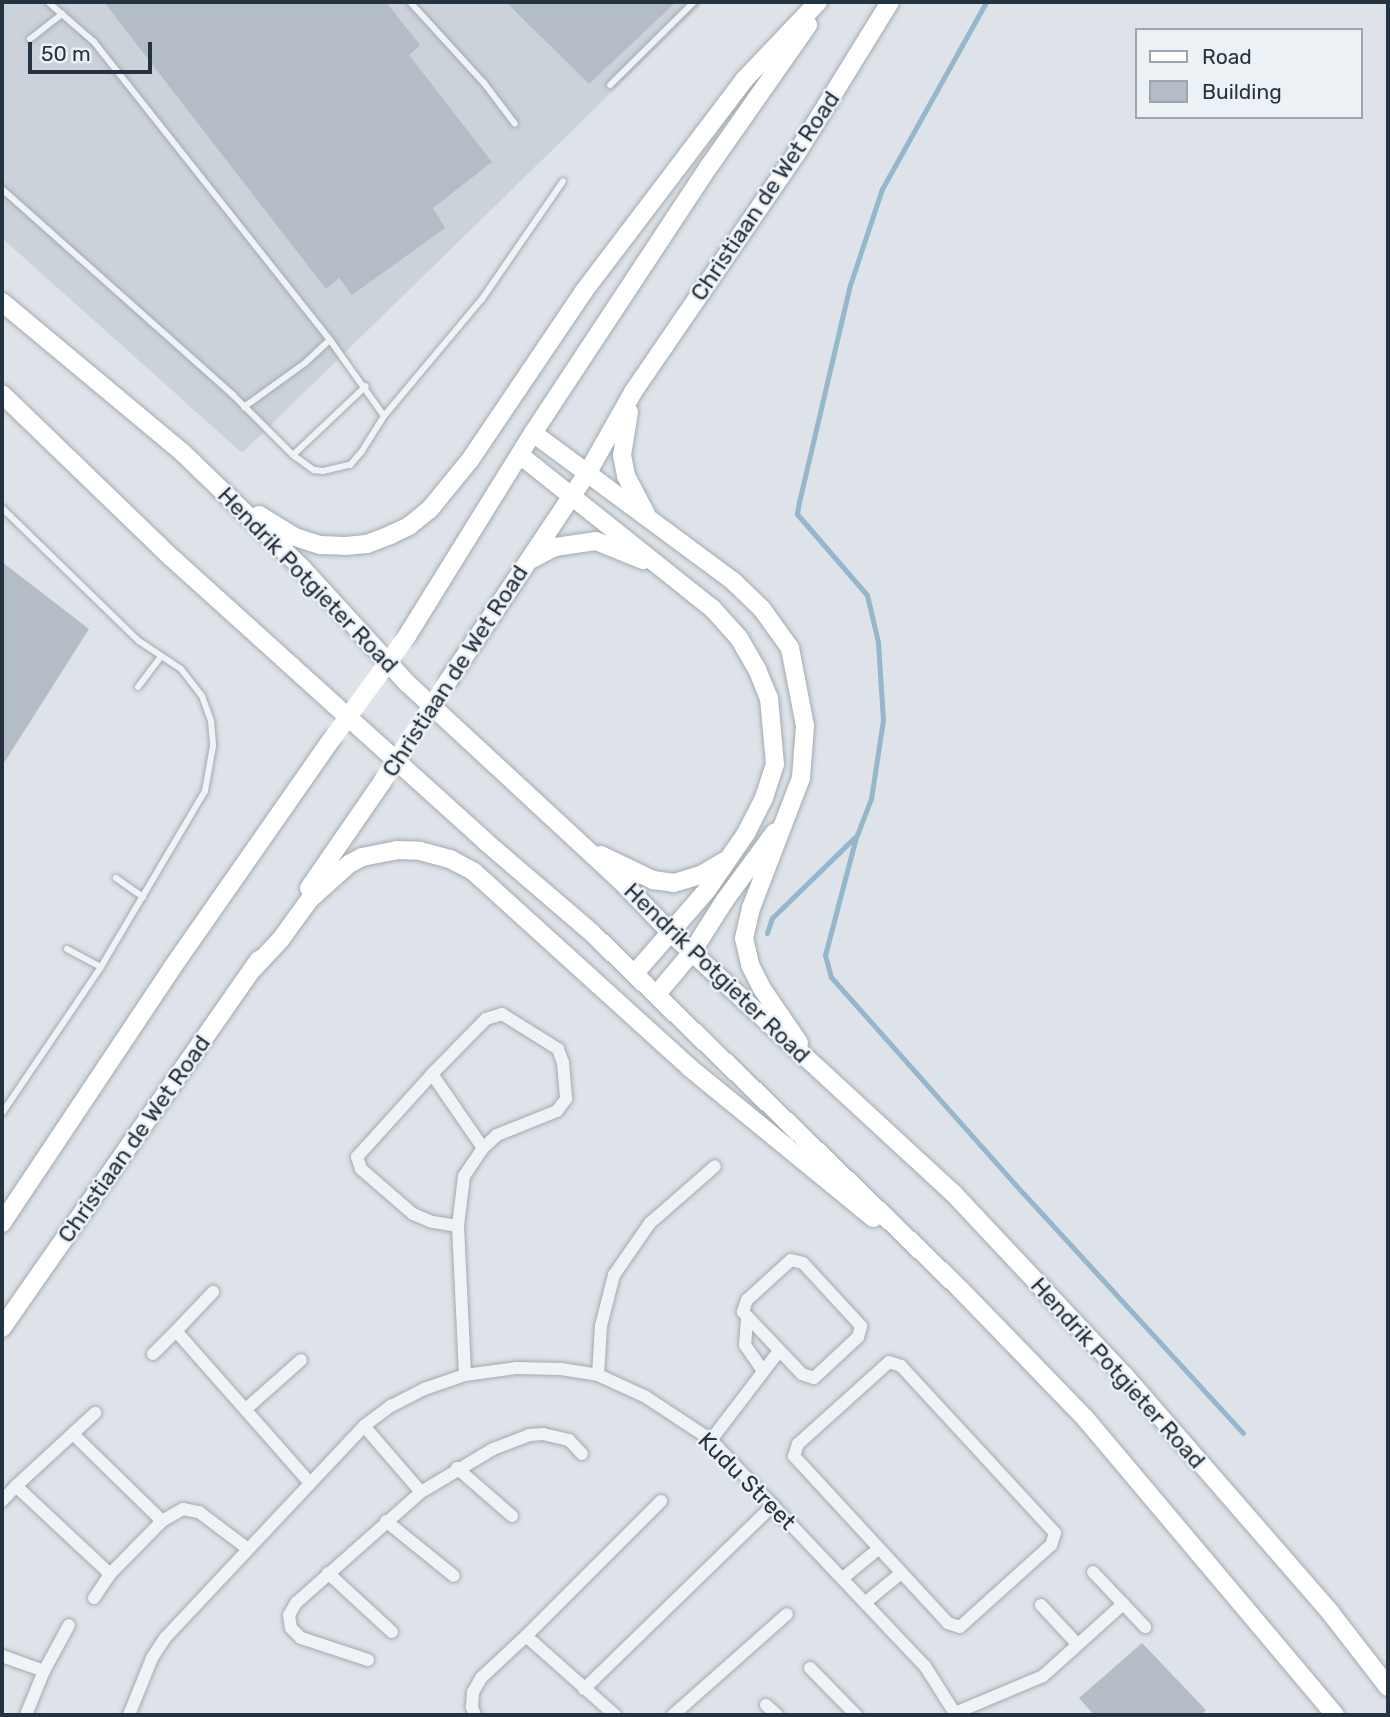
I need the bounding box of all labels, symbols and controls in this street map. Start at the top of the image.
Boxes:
scale bar [32,28,156,72]
legend [1134,28,1362,119]
text: 50 m [41,41,91,66]
text: Road [1202,44,1252,69]
text: Building [1202,79,1282,104]
street label: Christiaan de Wet Road [685,86,845,306]
street label: Hendrik Potgieter Road [212,481,404,679]
street label: Christiaan de Wet Road [376,560,534,782]
street label: Hendrik Potgieter Road [618,877,816,1069]
street label: Christiaan de Wet Road [52,1030,216,1248]
street label: Hendrik Potgieter Road [1025,1272,1211,1474]
street label: Kudu Street [692,1426,802,1536]

